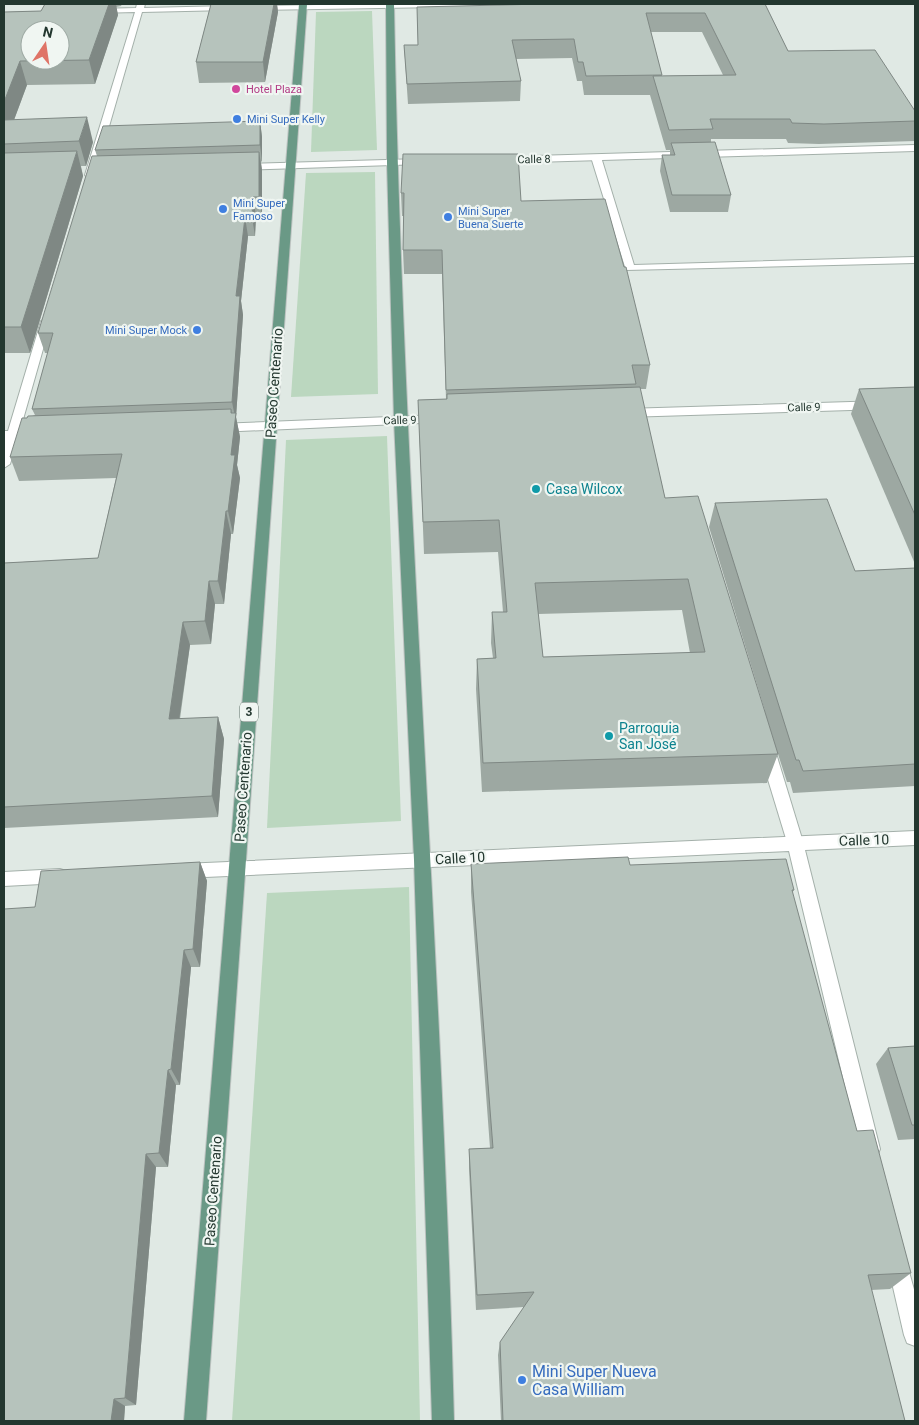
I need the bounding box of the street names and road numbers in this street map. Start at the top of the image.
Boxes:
street label: Calle 8 [517,153,551,166]
street label: Paseo Centenario [262,327,286,439]
street label: Calle 9 [787,400,821,415]
street label: Calle 9 [383,413,417,428]
road number: 3 [240,702,258,722]
street label: Paseo Centenario [231,731,255,843]
street label: Calle 10 [839,831,889,849]
street label: Calle 10 [435,849,486,867]
street label: Paseo Centenario [201,1135,225,1247]

